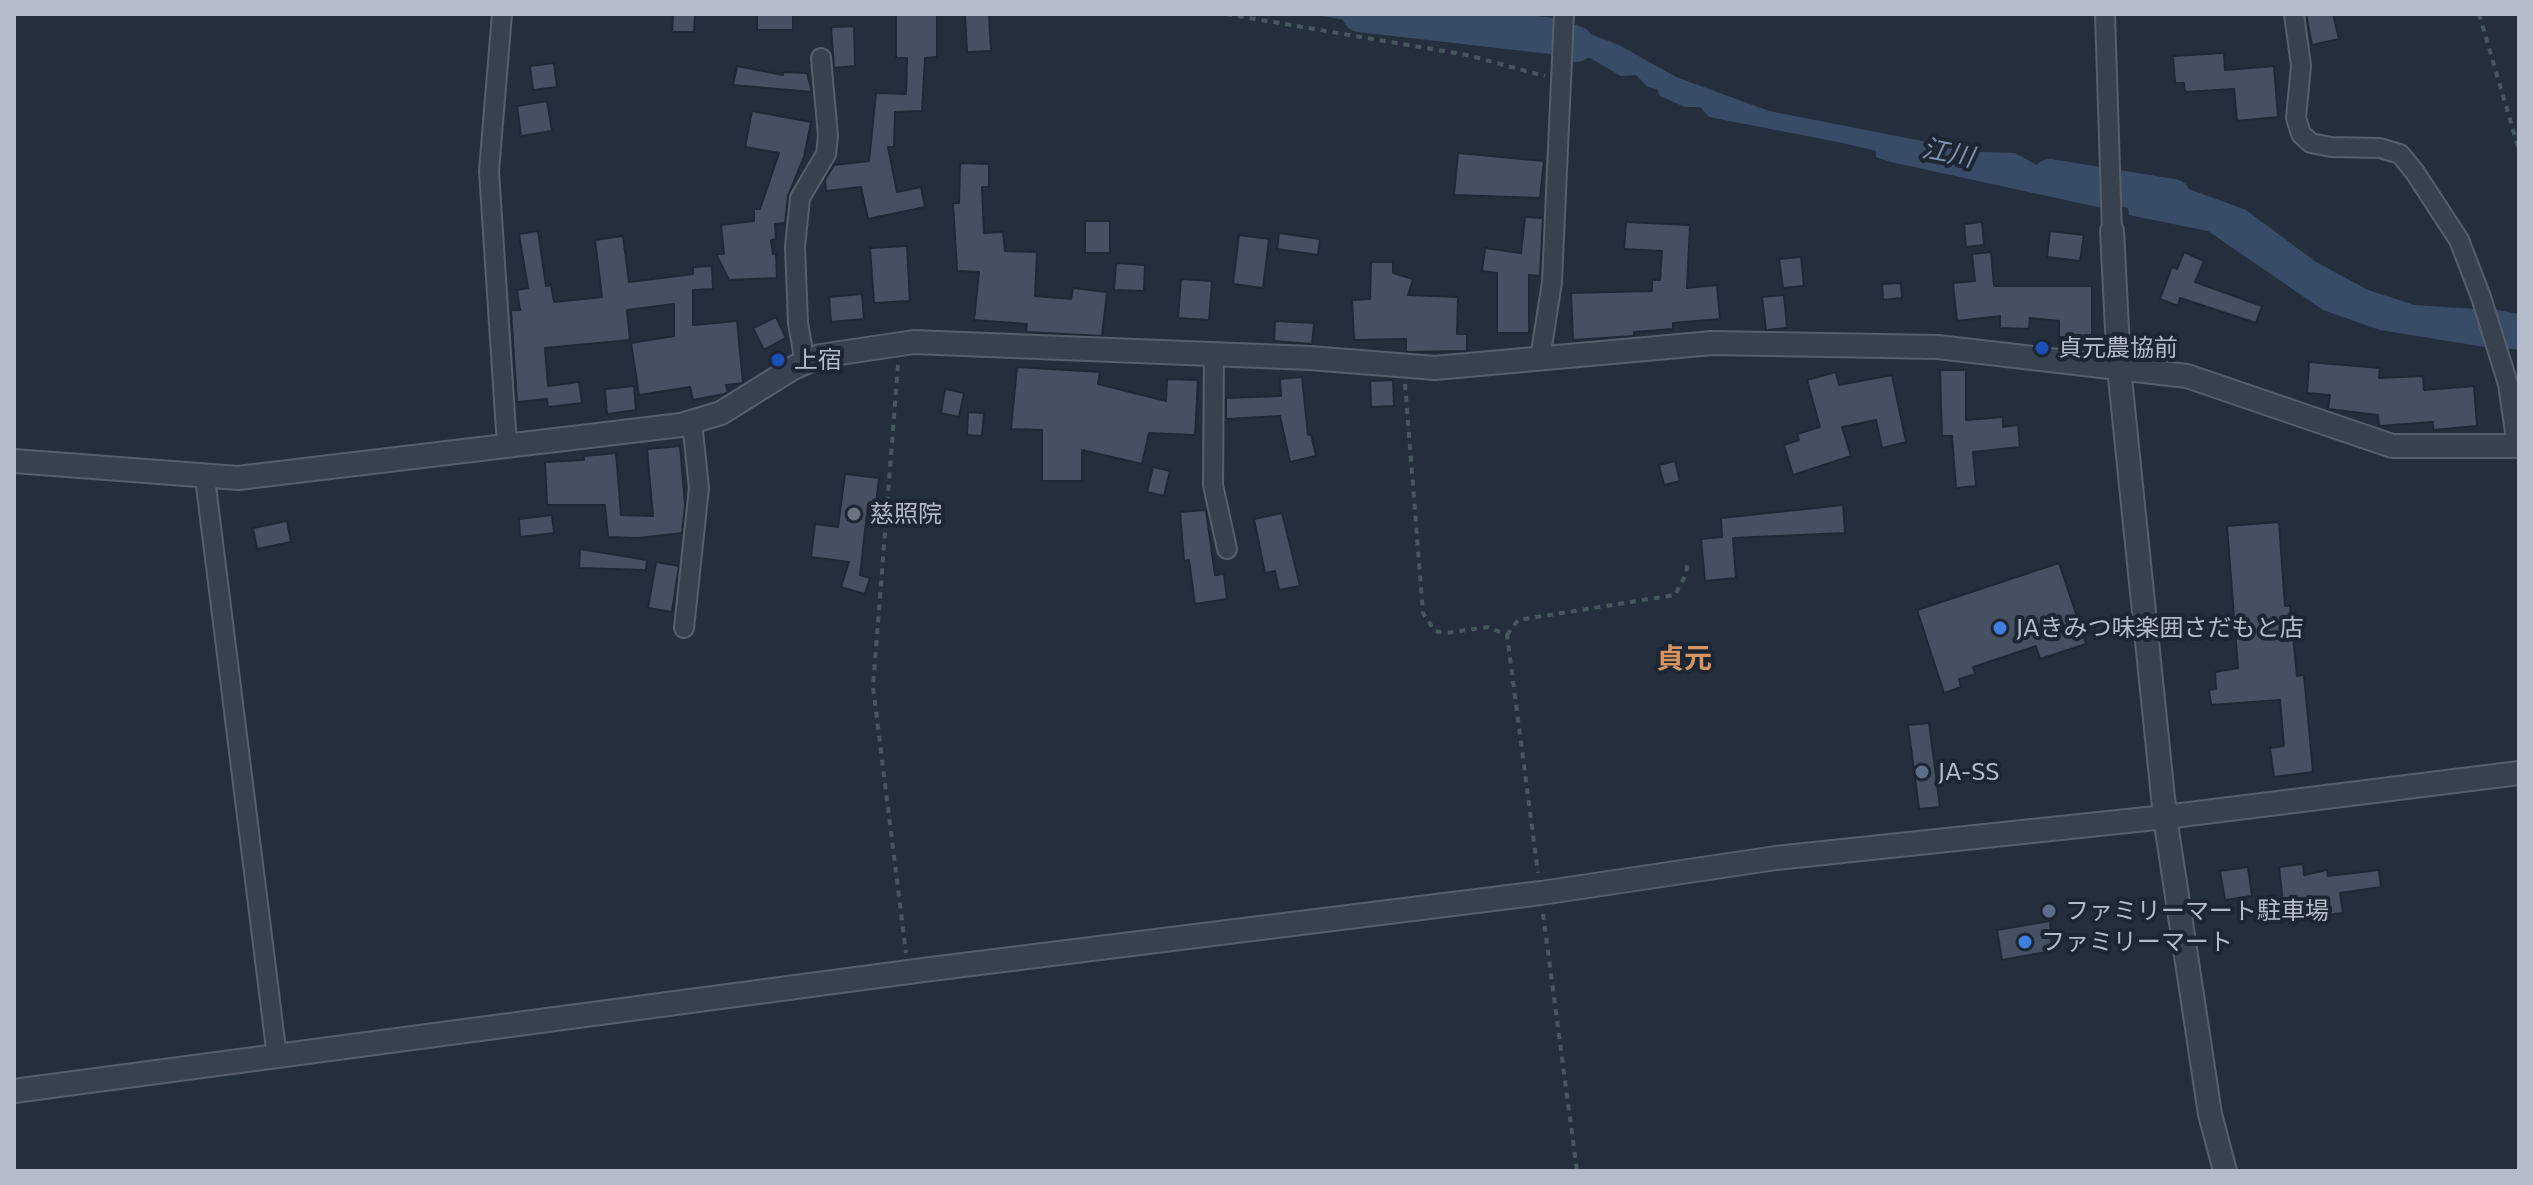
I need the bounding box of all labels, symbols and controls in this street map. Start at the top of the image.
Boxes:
water label: 江川 [1920,133,1976,173]
place label: 貞元農協前 [2058,334,2178,362]
marker: 貞元農協前 [2033,339,2051,357]
place label: 上宿 [794,346,842,374]
marker: 上宿 [769,351,787,369]
place label: 慈照院 [870,500,942,528]
marker: 慈照院 [845,505,863,523]
place label: JAきみつ味楽囲さだもと店 [2016,614,2304,642]
marker: JAきみつ味楽囲さだもと店 [1991,619,2009,637]
district label: 貞元 [1656,642,1712,676]
place label: JA-SS [1938,758,1999,786]
marker: JA-SS [1913,763,1931,781]
place label: ファミリーマート駐車場 [2065,897,2329,925]
marker: ファミリーマート駐車場 [2040,902,2058,920]
place label: ファミリーマート [2041,928,2233,956]
marker: ファミリーマート [2016,933,2034,951]

